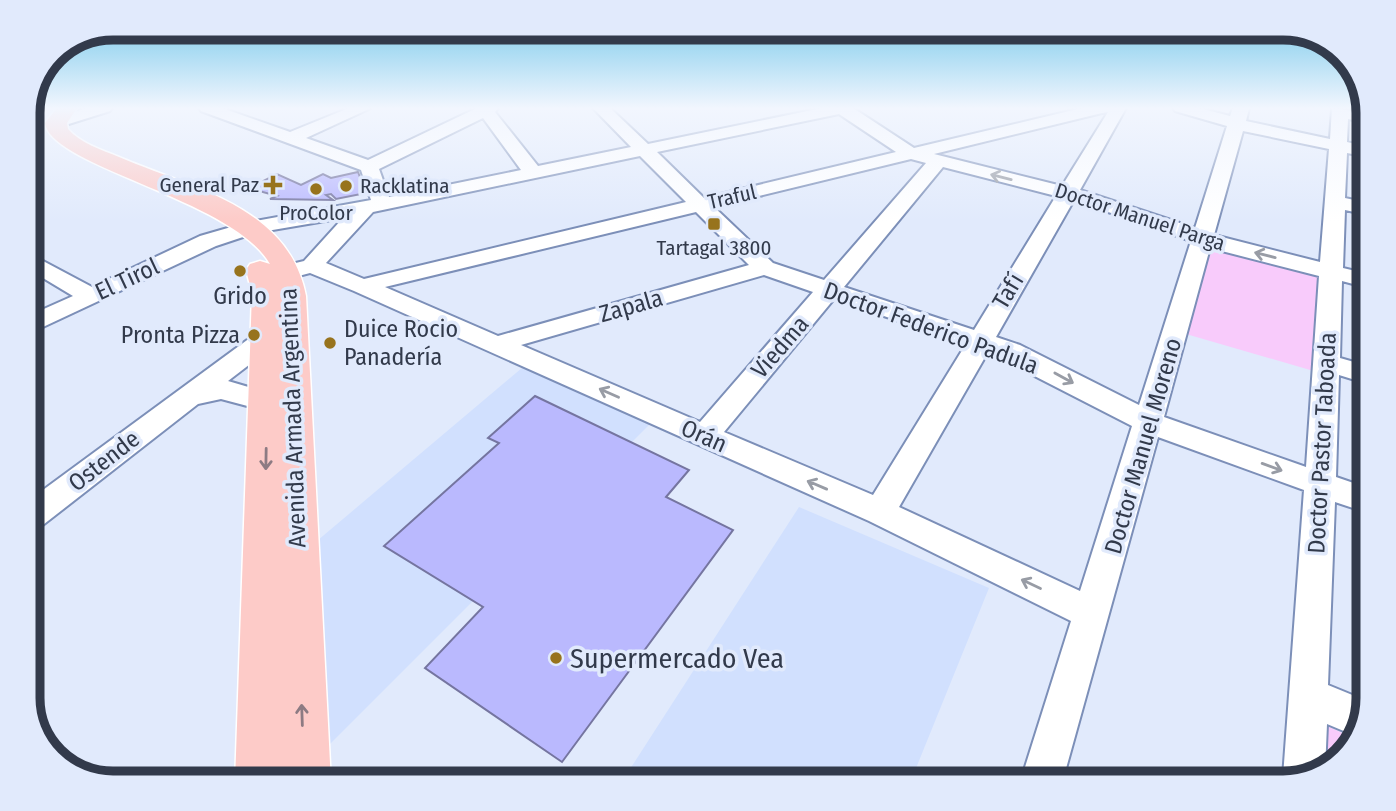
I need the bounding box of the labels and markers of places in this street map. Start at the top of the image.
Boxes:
place label: General Paz [159,172,259,198]
place label: Racklatina [360,173,450,199]
marker: General Paz [265,177,281,193]
marker: Racklatina [338,178,354,194]
marker: ProColor [308,181,324,197]
place label: ProColor [279,200,353,226]
marker: Tartagal 3800 [706,216,722,232]
place label: Tartagal 3800 [657,235,771,261]
marker: Grido [232,263,248,279]
place label: Grido [213,282,267,310]
place label: Duice Rocio Panadería [344,315,458,371]
place label: Pronta Pizza [121,321,240,349]
marker: Pronta Pizza [246,327,262,343]
marker: Duice Rocio Panadería [322,335,338,351]
place label: Supermercado Vea [570,642,784,675]
marker: Supermercado Vea [548,650,564,666]

